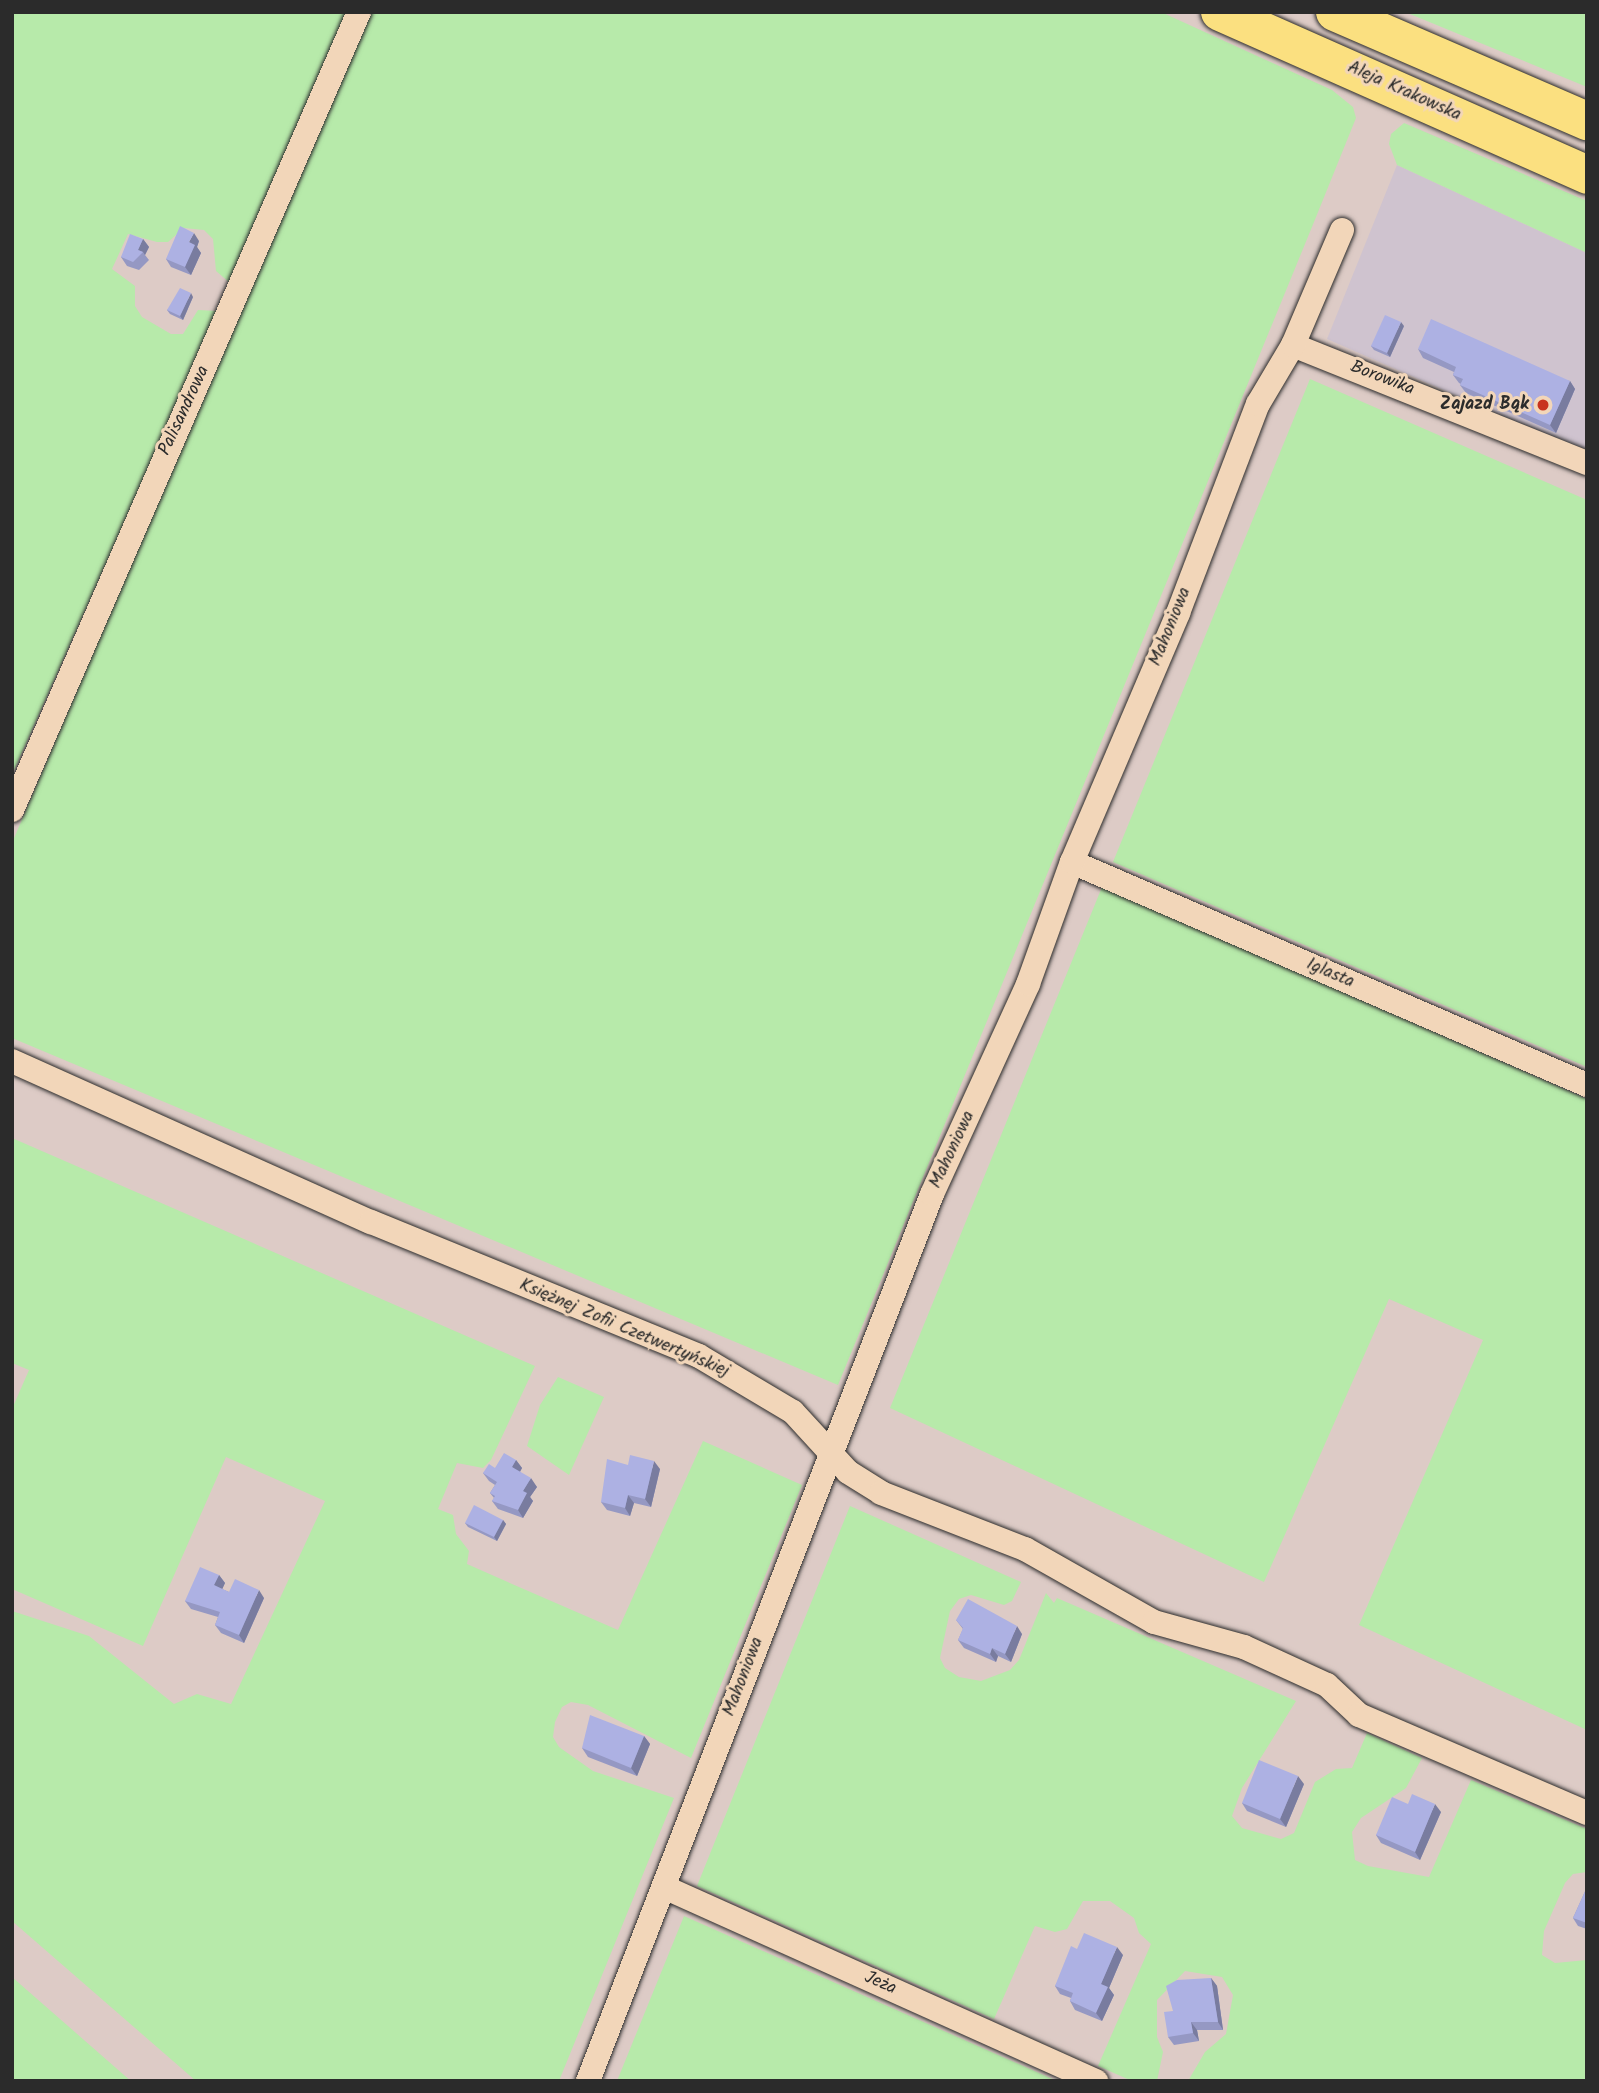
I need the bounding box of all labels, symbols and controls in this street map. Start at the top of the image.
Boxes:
street label: Aleja Krakowska [1344,57,1464,127]
street label: Borowika [1347,357,1417,401]
street label: Palisandrowa [155,363,215,459]
place label: Zajazd Bąk [1440,394,1529,416]
marker: Zajazd Bąk [1535,397,1551,413]
street label: Mahoniowa [1145,584,1197,670]
street label: Iglasta [1303,954,1357,994]
street label: Mahoniowa [926,1108,980,1192]
street label: Księżnej Zofii Czetwertyńskiej [516,1275,732,1383]
street label: Mahoniowa [719,1634,769,1720]
street label: Jeża [861,1967,899,2001]

